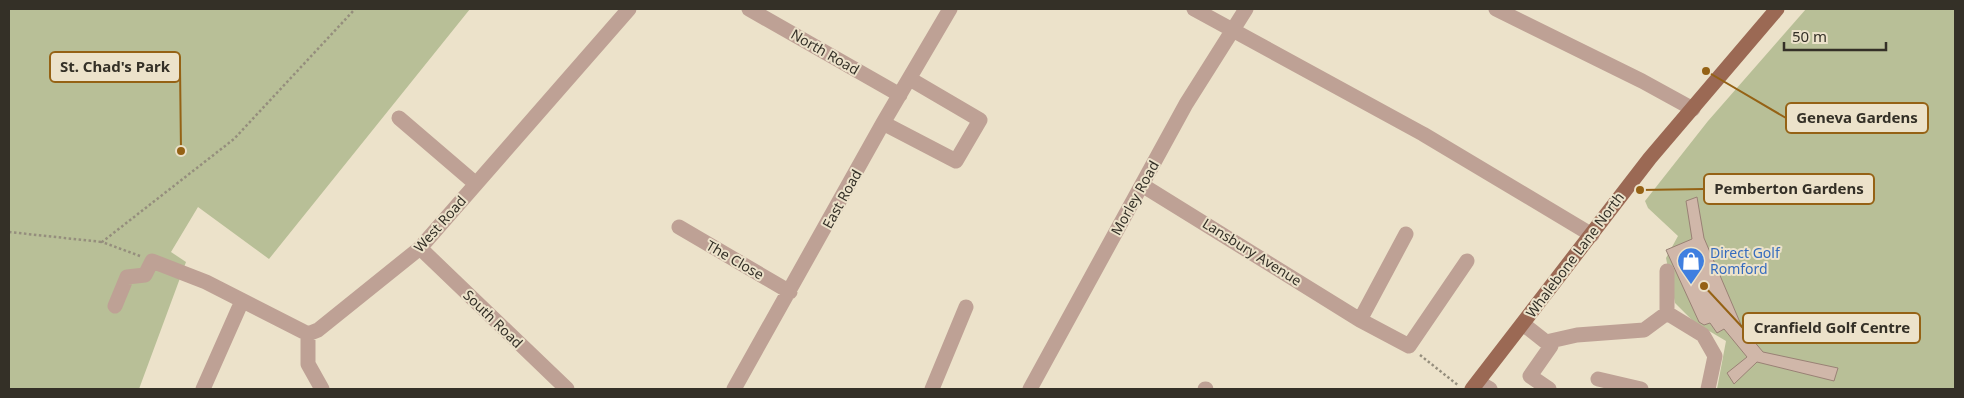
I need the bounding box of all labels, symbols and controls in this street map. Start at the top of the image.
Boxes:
scale bar [1784,20,1886,52]
street label: North Road [788,24,863,79]
text: 50 m [1792,26,1827,46]
callout: St. Chad's Park [50,52,180,82]
text: St. Chad's Park [60,56,171,76]
callout: Geneva Gardens [1786,103,1928,133]
text: Geneva Gardens [1796,107,1918,127]
street label: Morley Road [1106,157,1163,238]
street label: East Road [818,166,866,232]
callout: Pemberton Gardens [1704,174,1874,204]
text: Pemberton Gardens [1714,178,1864,198]
street label: Whalebone Lane North [1521,188,1628,321]
street label: West Road [409,191,470,256]
street label: Lansbury Avenue [1199,213,1306,290]
street label: The Close [703,235,768,284]
place label: Direct Golf Romford [1710,243,1781,278]
shop icon: Direct Golf Romford [1676,246,1706,285]
street label: South Road [459,285,527,352]
callout: Cranfield Golf Centre [1743,313,1920,343]
text: Cranfield Golf Centre [1754,317,1910,337]

